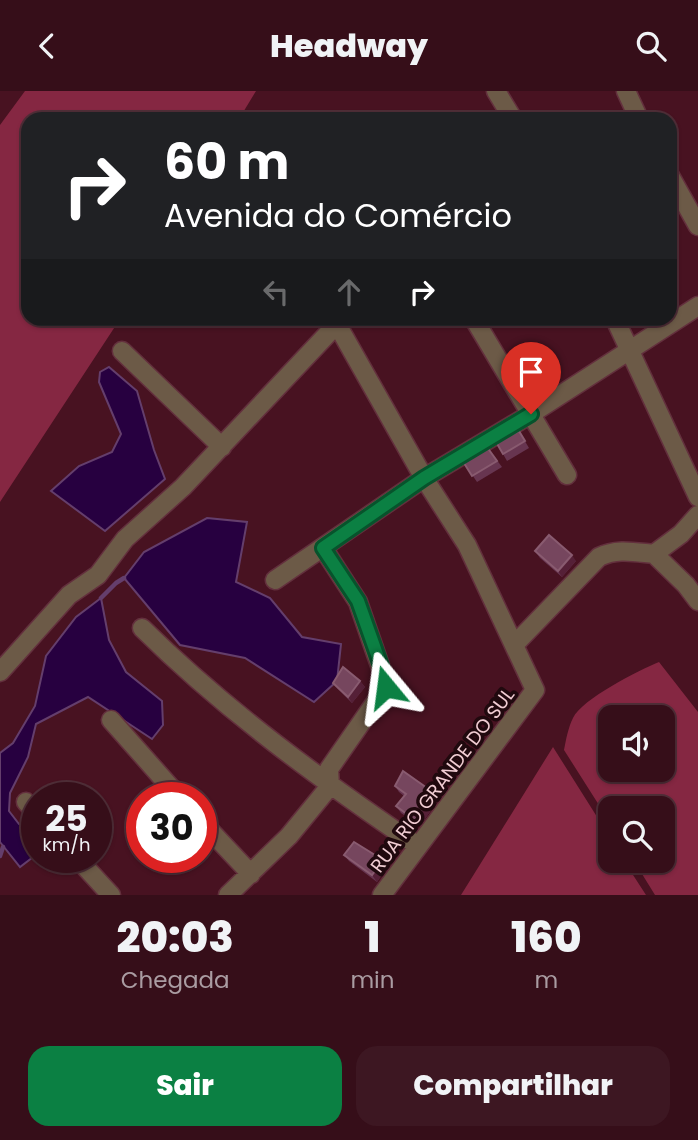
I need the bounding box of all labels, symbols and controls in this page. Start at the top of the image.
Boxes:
text: Headway [270,23,428,68]
icon: back [28,27,66,65]
icon: search [632,27,670,65]
text: 60 m [164,128,289,196]
icon: right [49,140,140,231]
text: Avenida do Comércio [164,193,512,238]
icon: left [257,273,295,311]
icon: ahead [330,273,368,311]
icon: right [403,273,441,311]
pin [501,342,561,414]
icon: arrive [512,353,550,391]
position arrow [349,650,423,724]
street label: RUA RIO GRANDE DO SUL [364,682,521,878]
map controls [598,705,675,873]
button: sound [598,705,675,782]
speed limit sign: 30 [126,782,217,873]
text: 25 [45,794,88,843]
button: search [598,796,675,873]
text: km/h [43,832,90,857]
text: 20:03 [117,908,234,967]
text: 1 [364,908,381,967]
text: 160 [511,908,582,967]
text: Chegada [121,964,230,996]
text: min [350,964,394,996]
text: m [534,964,558,996]
button: Sair [28,1046,342,1126]
button: Compartilhar [356,1046,670,1126]

